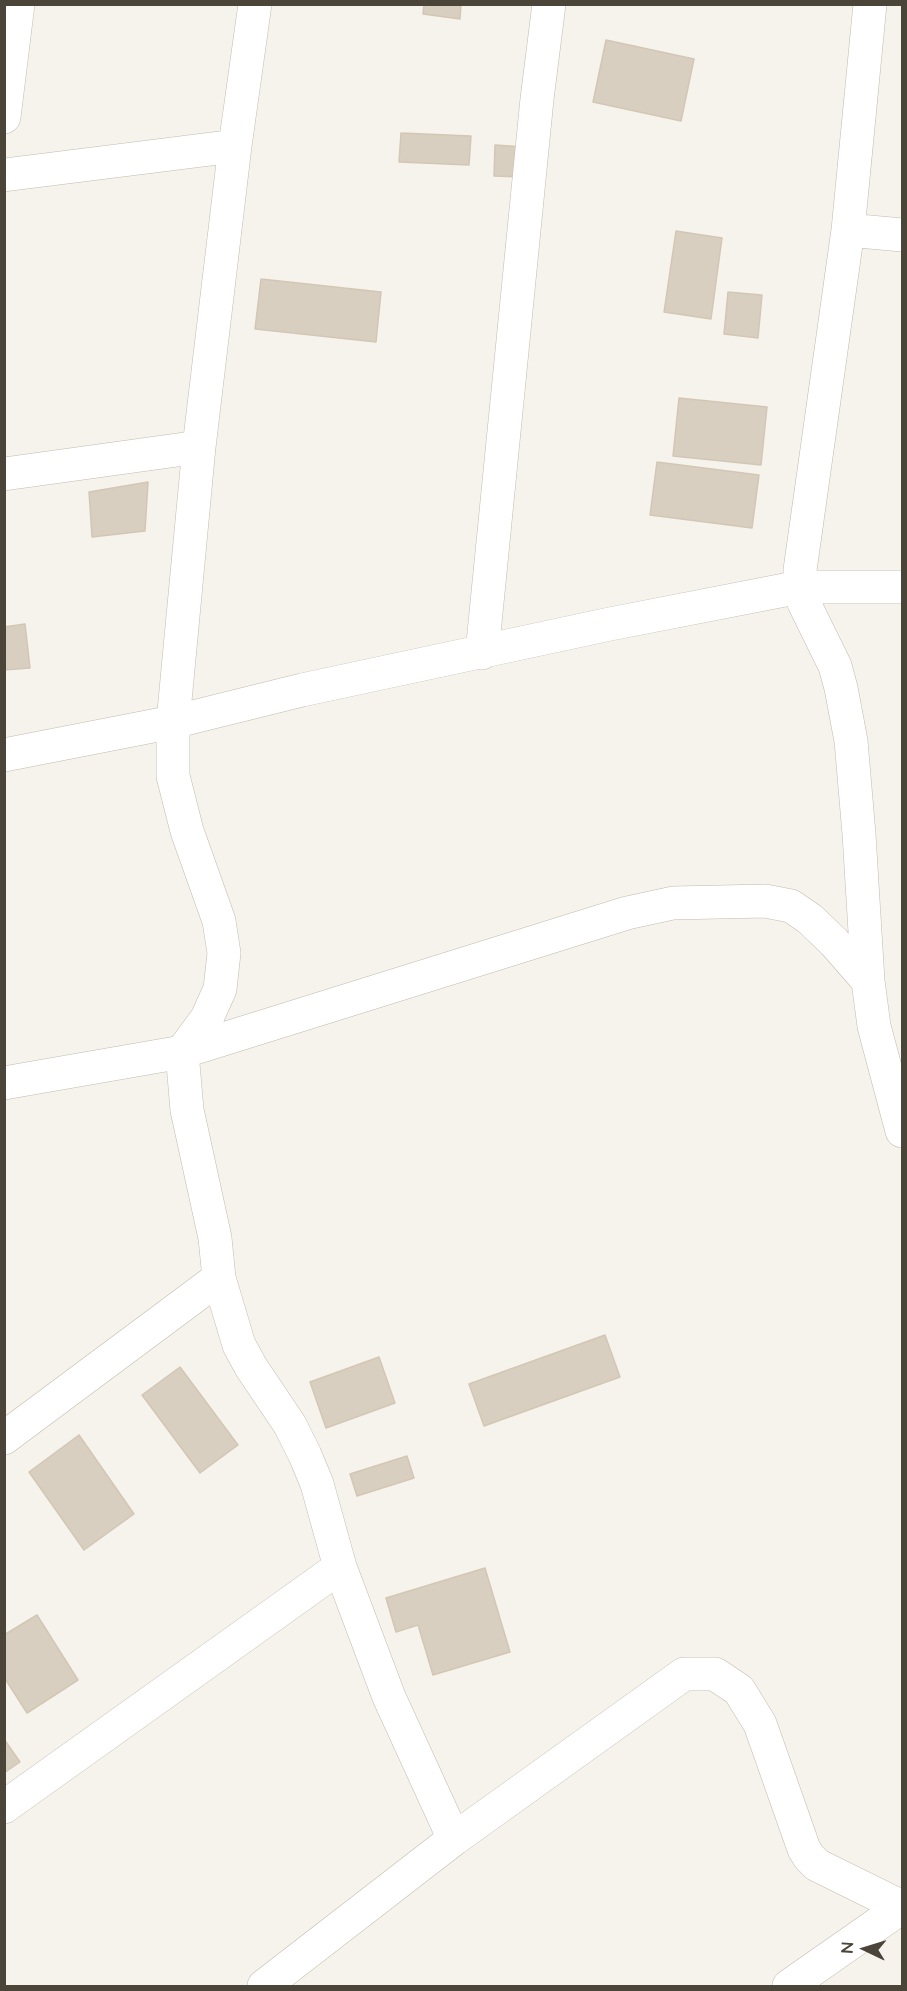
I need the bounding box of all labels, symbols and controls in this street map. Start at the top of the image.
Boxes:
north arrow [835,1919,895,1979]
text: N [837,1941,856,1955]

